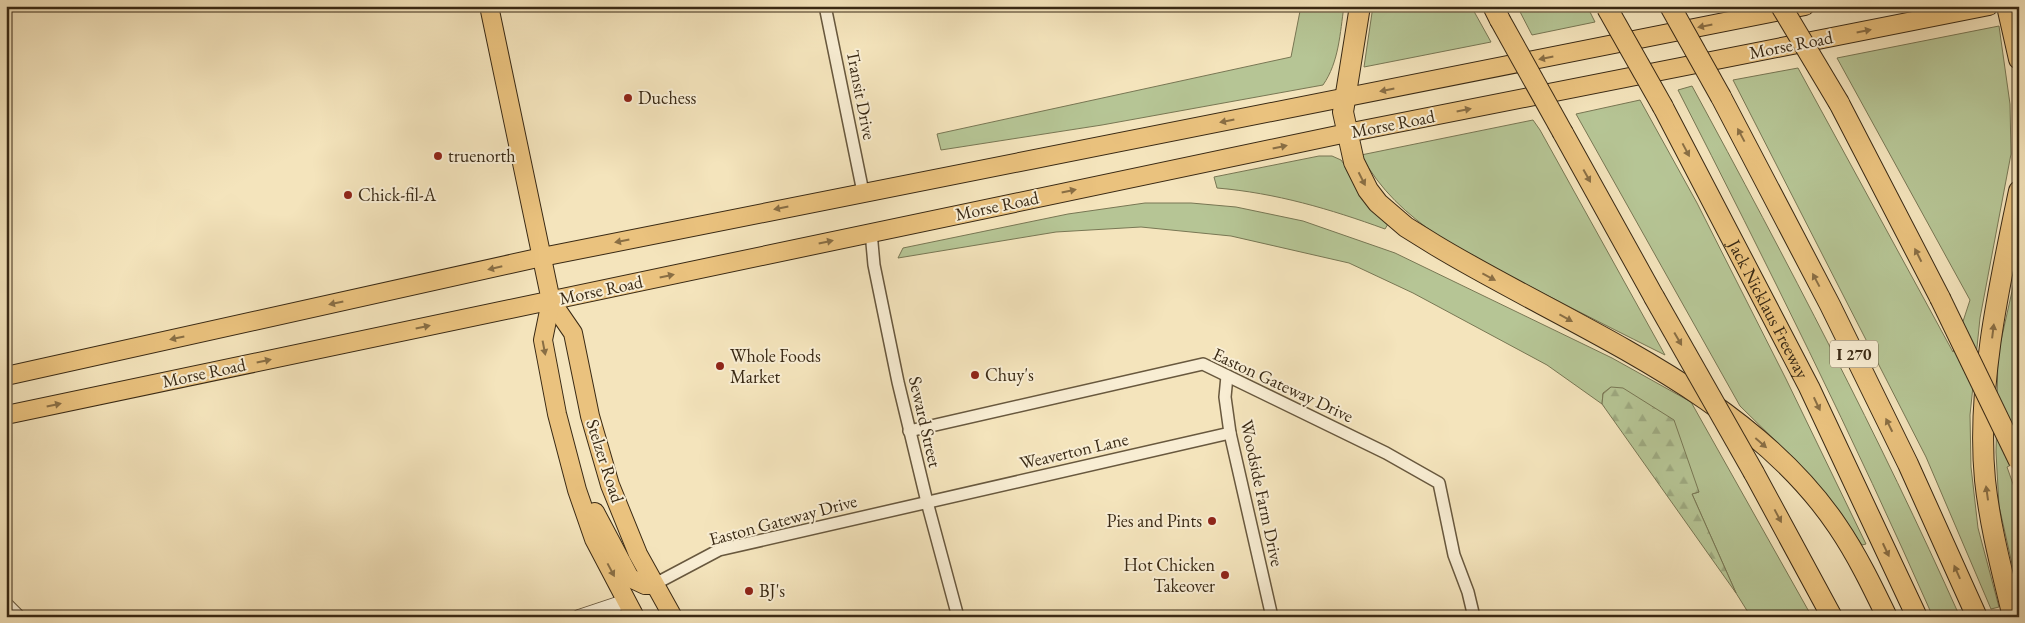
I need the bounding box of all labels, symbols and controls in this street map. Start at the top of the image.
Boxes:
one-way arrow [1698,22,1713,30]
street label: Morse Road [1747,25,1836,64]
one-way arrow [1856,27,1871,35]
street label: Transit Drive [842,48,881,142]
one-way arrow [1538,54,1554,62]
place label: Duchess [638,86,696,109]
one-way arrow [1379,86,1394,94]
marker: Duchess [622,92,634,104]
street label: Morse Road [1349,104,1438,143]
one-way arrow [1456,106,1471,114]
one-way arrow [1220,117,1235,125]
one-way arrow [1737,128,1745,143]
one-way arrow [1272,143,1287,151]
one-way arrow [1682,143,1690,158]
place label: truenorth [448,144,516,167]
marker: truenorth [432,150,444,162]
one-way arrow [1582,169,1591,183]
one-way arrow [1358,172,1366,187]
place label: Chick-fil-A [358,183,437,206]
street label: Morse Road [953,185,1042,226]
one-way arrow [1062,187,1077,195]
marker: Chick-fil-A [342,189,354,201]
one-way arrow [773,204,788,212]
street label: Jack Nicklaus Freeway [1722,234,1815,382]
one-way arrow [613,237,629,245]
one-way arrow [819,238,834,246]
one-way arrow [1914,248,1922,262]
one-way arrow [487,264,502,272]
street label: Morse Road [557,269,646,310]
one-way arrow [660,272,675,280]
one-way arrow [1812,272,1820,287]
one-way arrow [1482,273,1496,281]
one-way arrow [328,299,344,307]
one-way arrow [1559,314,1573,322]
one-way arrow [416,323,431,331]
one-way arrow [1989,323,1997,339]
one-way arrow [1673,332,1682,346]
one-way arrow [170,334,185,342]
road number: I 270 [1830,340,1878,368]
one-way arrow [541,341,549,357]
street label: Easton Gateway Drive [1209,342,1357,427]
place label: Whole Foods Market [730,344,821,388]
street label: Morse Road [160,352,249,393]
one-way arrow [257,356,273,364]
marker: Whole Foods Market [714,360,726,372]
place label: Chuy's [985,363,1034,386]
marker: Chuy's [969,369,981,381]
street label: Seward Street [904,374,947,470]
one-way arrow [1813,397,1821,411]
one-way arrow [46,401,62,409]
street label: Stelzer Road [581,416,630,506]
street label: Woodside Farm Drive [1236,417,1289,568]
one-way arrow [1885,418,1893,432]
street label: Weaverton Lane [1017,427,1130,474]
one-way arrow [1755,437,1767,449]
one-way arrow [1983,485,1991,501]
street label: Easton Gateway Drive [706,489,859,550]
place label: Pies and Pints [1107,509,1202,532]
one-way arrow [1773,509,1782,523]
marker: Pies and Pints [1206,515,1218,527]
one-way arrow [1883,543,1891,557]
place label: Hot Chicken Takeover [1124,553,1215,597]
one-way arrow [606,563,615,577]
one-way arrow [1953,565,1961,579]
marker: Hot Chicken Takeover [1219,569,1231,581]
place label: BJ's [759,579,785,602]
marker: BJ's [743,585,755,597]

